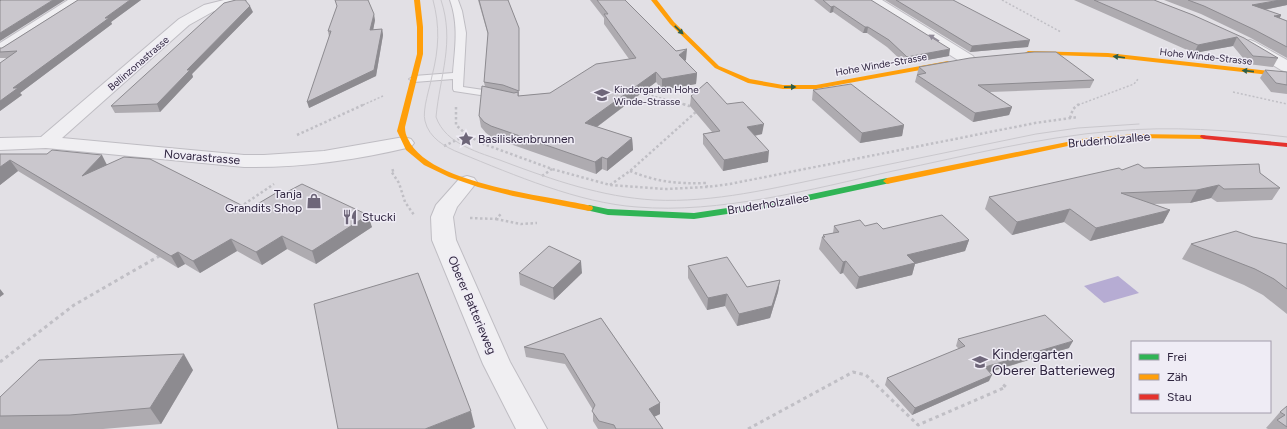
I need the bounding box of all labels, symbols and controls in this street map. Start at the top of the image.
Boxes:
one-way arrow [674,25,684,35]
street label: Bellinzonastrasse [105,33,172,94]
one-way arrow [928,35,940,42]
street label: Hohe Winde-Strasse [1159,45,1253,68]
street label: Hohe Winde-Strasse [834,50,929,79]
one-way arrow [1113,53,1125,60]
one-way arrow [1242,68,1254,75]
place label: Kindergarten Hohe Winde-Strasse [614,83,699,108]
one-way arrow [784,84,797,90]
school or university icon: Kindergarten Hohe Winde-Strasse [593,86,611,104]
street label: Bruderholzallee [1067,129,1151,151]
place icon: Basiliskenbrunnen [457,130,475,148]
place label: Basiliskenbrunnen [478,132,575,146]
street label: Novarastrasse [163,147,241,167]
place label: Tanja Grandits Shop [225,187,302,215]
street label: Bruderholzallee [726,191,810,217]
shop icon: Tanja Grandits Shop [305,192,323,210]
restaurant icon: Stucki [341,208,359,226]
place label: Stucki [362,210,396,224]
street label: Oberer Batterieweg [445,254,499,356]
legend [1131,341,1271,413]
place label: Kindergarten Oberer Batterieweg [992,346,1115,379]
text: Frei [1167,350,1187,364]
school or university icon: Kindergarten Oberer Batterieweg [971,353,989,371]
text: Zäh [1167,370,1188,384]
text: Stau [1167,390,1192,404]

